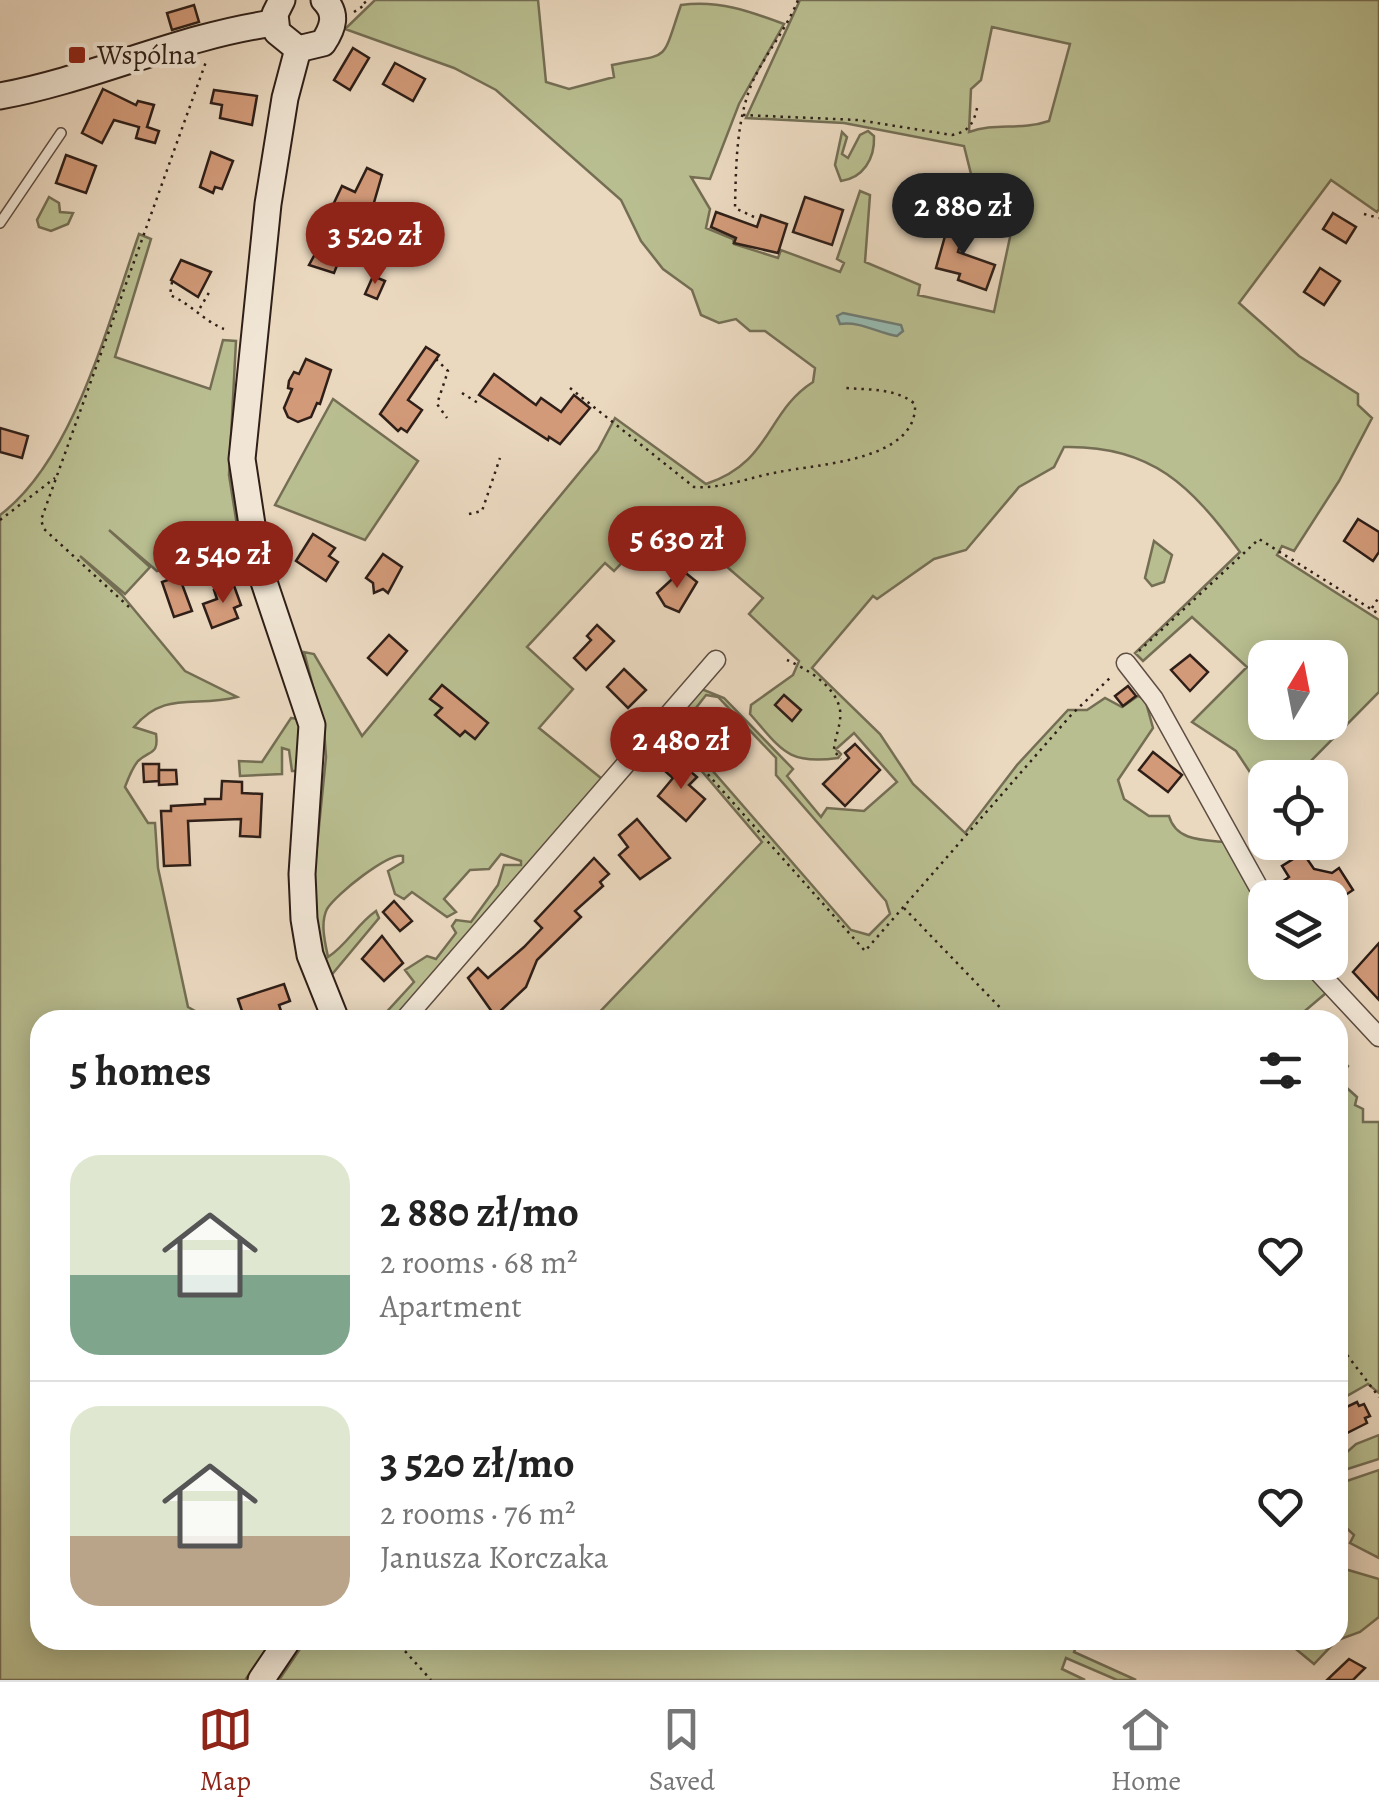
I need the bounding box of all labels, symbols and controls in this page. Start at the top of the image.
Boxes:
place label: Wspólna [96,36,196,74]
marker: Wspólna [66,44,88,66]
pin: 2 880 zł [860,173,1066,258]
text: 2 880 zł [914,183,1012,227]
pin: 3 520 zł [272,202,478,287]
text: 3 520 zł [328,212,422,256]
pin: 5 630 zł [574,506,780,591]
text: 5 630 zł [630,516,724,560]
pin: 2 540 zł [120,521,326,606]
text: 2 540 zł [175,531,271,575]
north arrow [1248,640,1348,740]
map controls [1248,640,1348,980]
pin: 2 480 zł [578,707,784,792]
text: 2 480 zł [632,717,730,761]
button: locate [1248,760,1348,860]
button: layers [1248,880,1348,980]
text: 5 homes [70,1042,211,1099]
icon: filters [1253,1043,1308,1098]
text: 2 880 zł/mo [380,1183,579,1240]
icon: home [150,1195,270,1315]
icon: heart [1253,1228,1308,1283]
text: 2 rooms · 68 m² [380,1240,578,1284]
text: Apartment [380,1284,522,1328]
text: 3 520 zł/mo [380,1434,575,1491]
icon: home [150,1446,270,1566]
icon: heart [1253,1479,1308,1534]
text: 2 rooms · 76 m² [380,1491,576,1535]
text: Janusza Korczaka [380,1535,608,1579]
tab: Map [198,1702,253,1800]
tab: Saved [649,1702,715,1800]
tab: Home [1111,1702,1181,1800]

